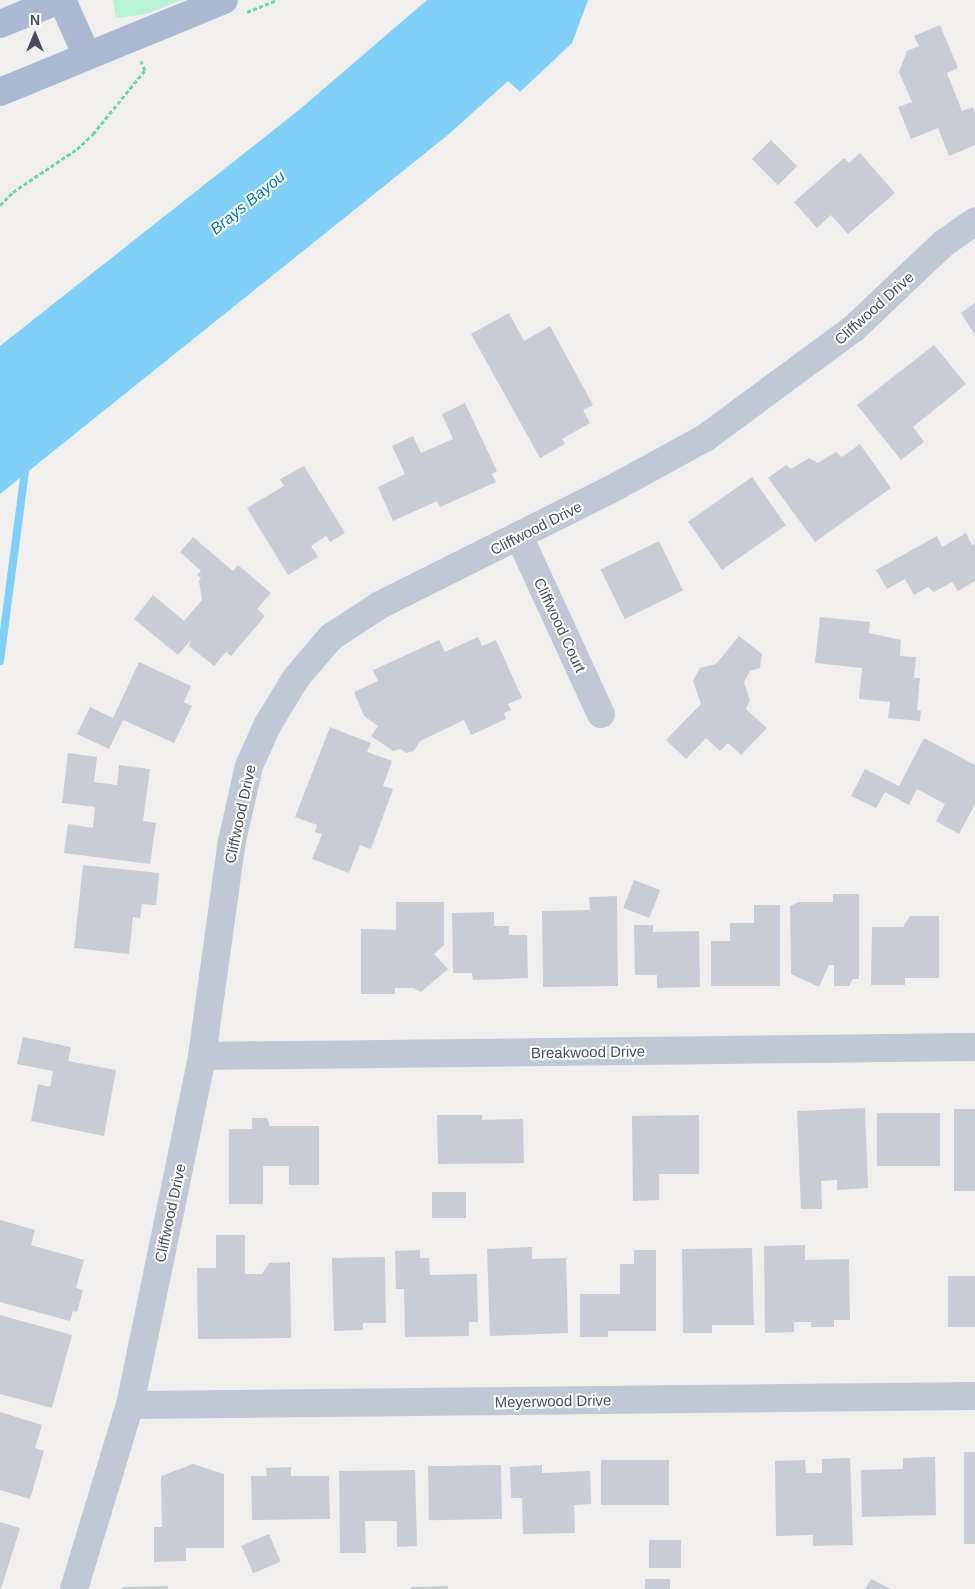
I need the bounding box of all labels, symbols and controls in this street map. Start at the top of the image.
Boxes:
north arrow [10,10,60,60]
text: N [30,12,40,28]
water label: Brays Bayou [207,167,289,239]
street label: Cliffwood Drive [831,268,917,348]
street label: Cliffwood Drive [487,497,585,559]
street label: Cliffwood Court [530,575,590,675]
street label: Cliffwood Drive [221,763,259,865]
street label: Breakwood Drive [531,1042,645,1062]
street label: Cliffwood Drive [151,1162,189,1264]
street label: Meyerwood Drive [494,1391,612,1411]

